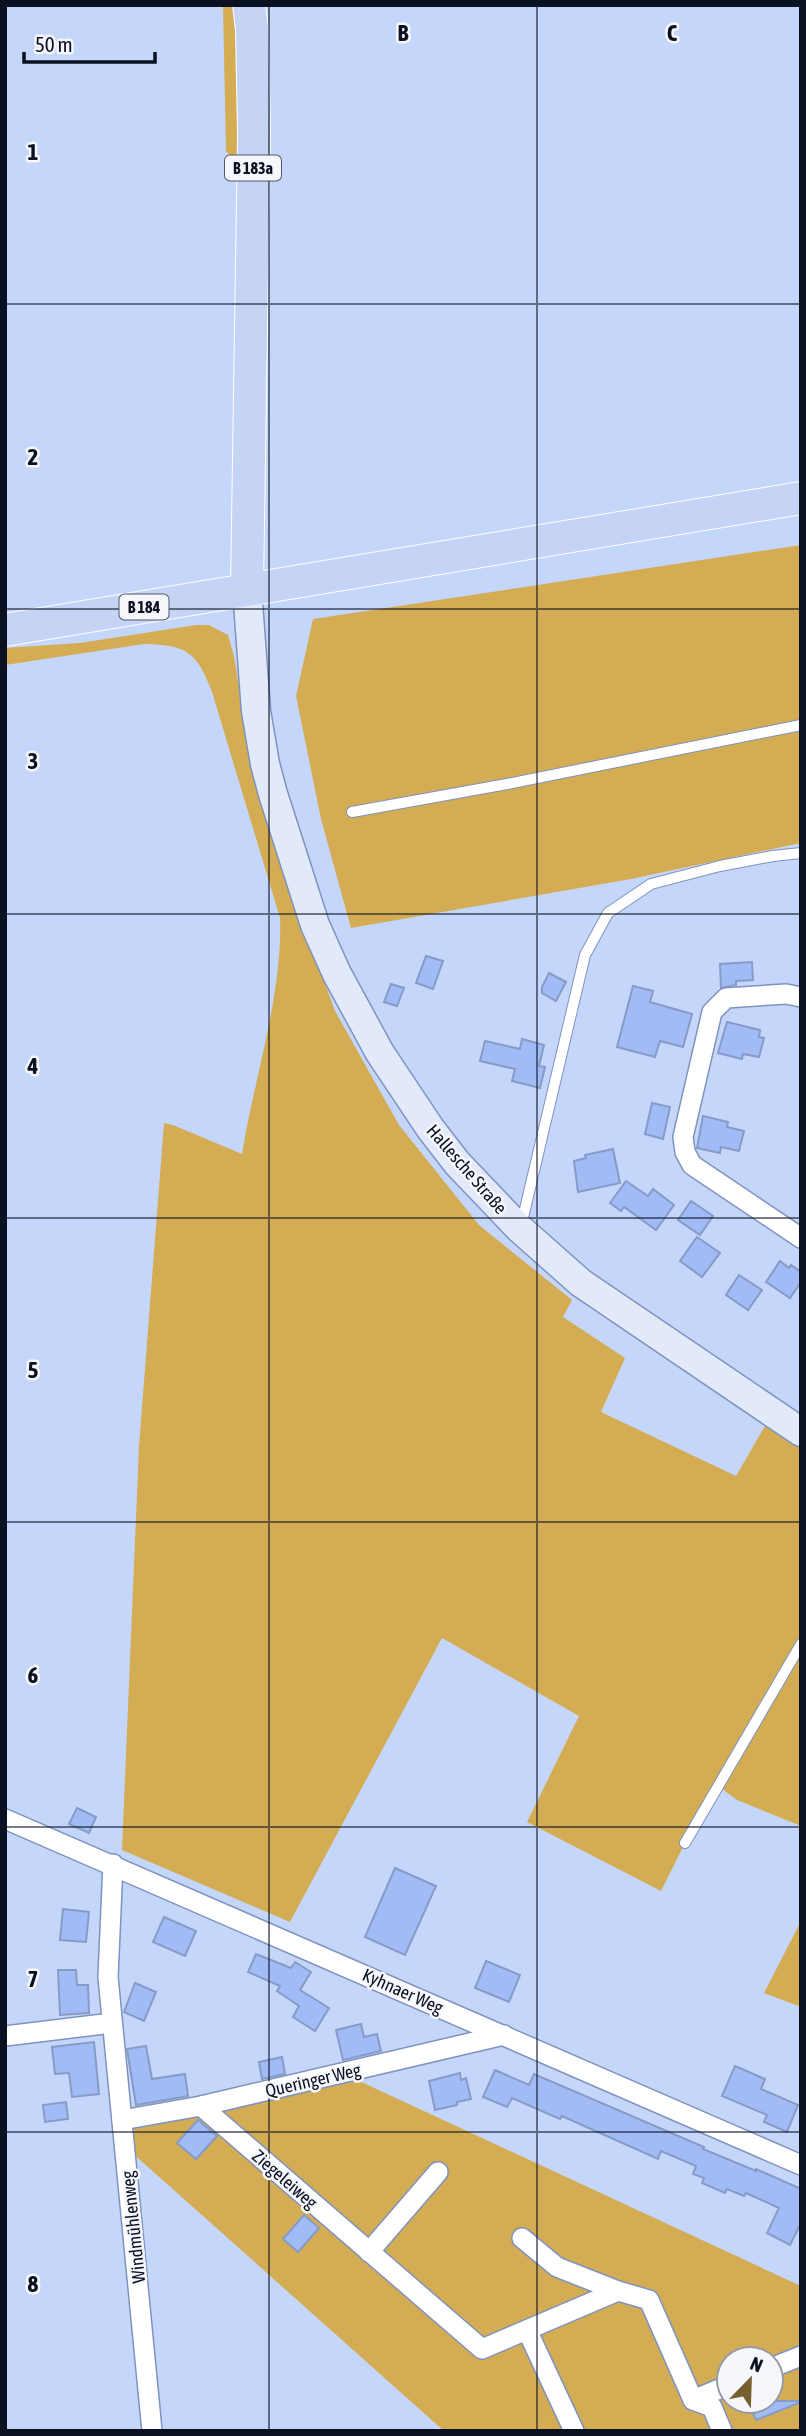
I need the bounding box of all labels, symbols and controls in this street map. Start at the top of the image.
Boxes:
text: B [398,20,409,46]
text: C [667,20,678,46]
scale bar [24,21,156,65]
text: 50 m [35,32,73,56]
text: 1 [28,139,39,165]
road number: B 183a [225,156,281,180]
text: 2 [28,444,38,470]
road number: B 184 [120,594,168,620]
text: 3 [28,748,38,774]
text: 4 [27,1053,39,1079]
street label: Hallesche Straße [423,1120,511,1218]
text: 5 [28,1357,39,1383]
text: 6 [28,1662,39,1688]
street label: Kyhnaer Weg [359,1964,447,2018]
text: 7 [28,1966,38,1992]
street label: Queringer Weg [263,2059,363,2101]
street label: Ziegeleiweg [248,2145,322,2213]
street label: Windmühlenweg [117,2170,149,2284]
text: 8 [28,2271,39,2297]
north arrow [715,2345,785,2415]
text: N [747,2352,766,2377]

